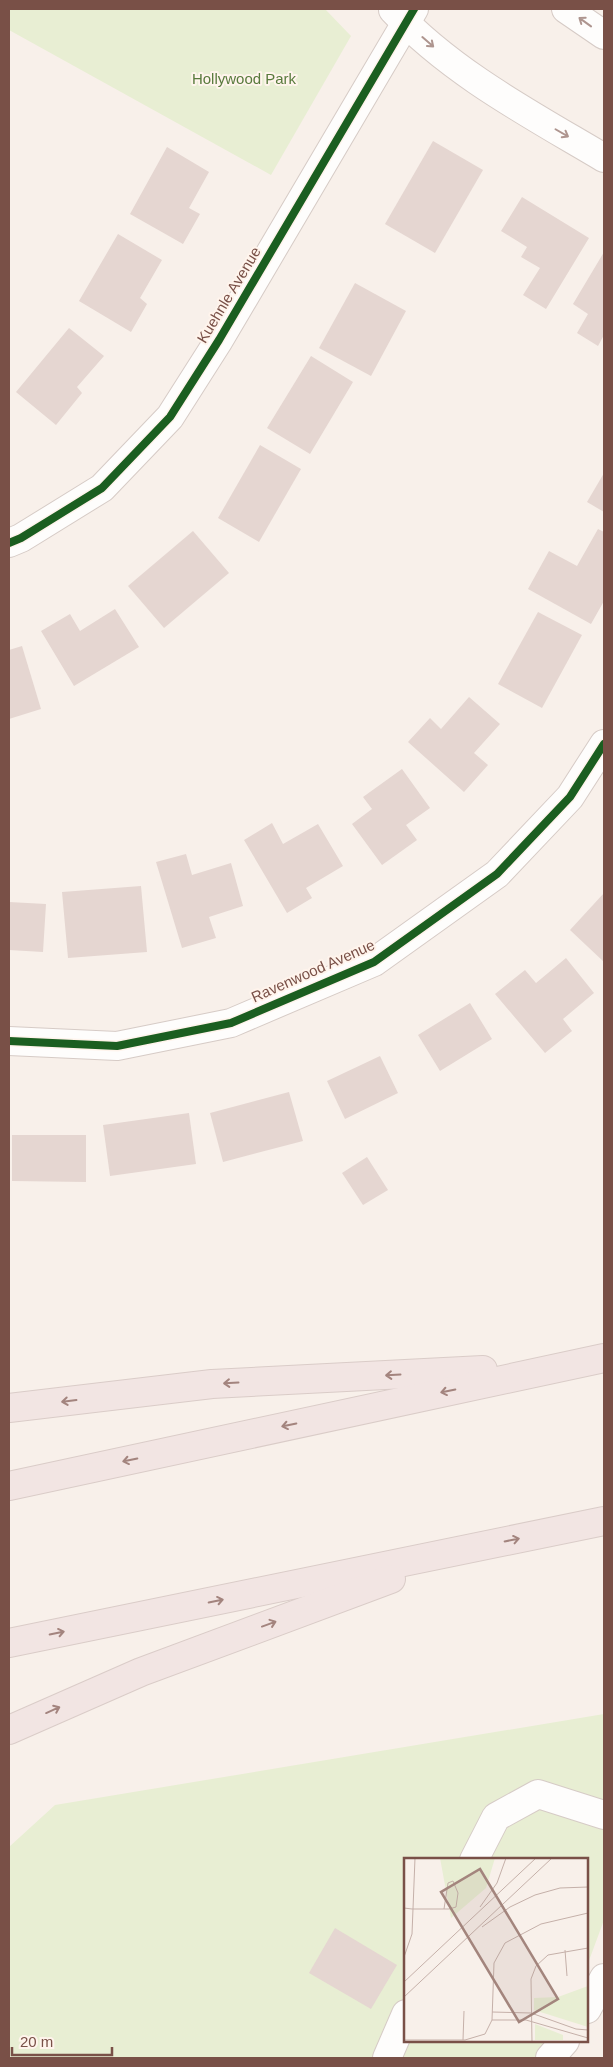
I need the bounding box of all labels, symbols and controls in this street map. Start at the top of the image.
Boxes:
one-way arrow [578,17,592,27]
one-way arrow [421,37,434,48]
park label: Hollywood Park [192,70,297,87]
one-way arrow [555,128,570,138]
street label: Kuehnle Avenue [193,244,264,346]
street label: Ravenwood Avenue [249,936,377,1005]
one-way arrow [385,1370,401,1379]
one-way arrow [223,1379,239,1388]
one-way arrow [440,1387,456,1396]
one-way arrow [62,1396,78,1406]
one-way arrow [282,1421,298,1431]
one-way arrow [123,1456,139,1465]
one-way arrow [504,1535,520,1545]
one-way arrow [207,1595,223,1605]
one-way arrow [261,1619,276,1628]
one-way arrow [48,1628,64,1637]
one-way arrow [45,1705,60,1715]
inset map [404,1858,588,2042]
scale bar [12,2024,112,2056]
text: 20 m [20,2033,53,2050]

